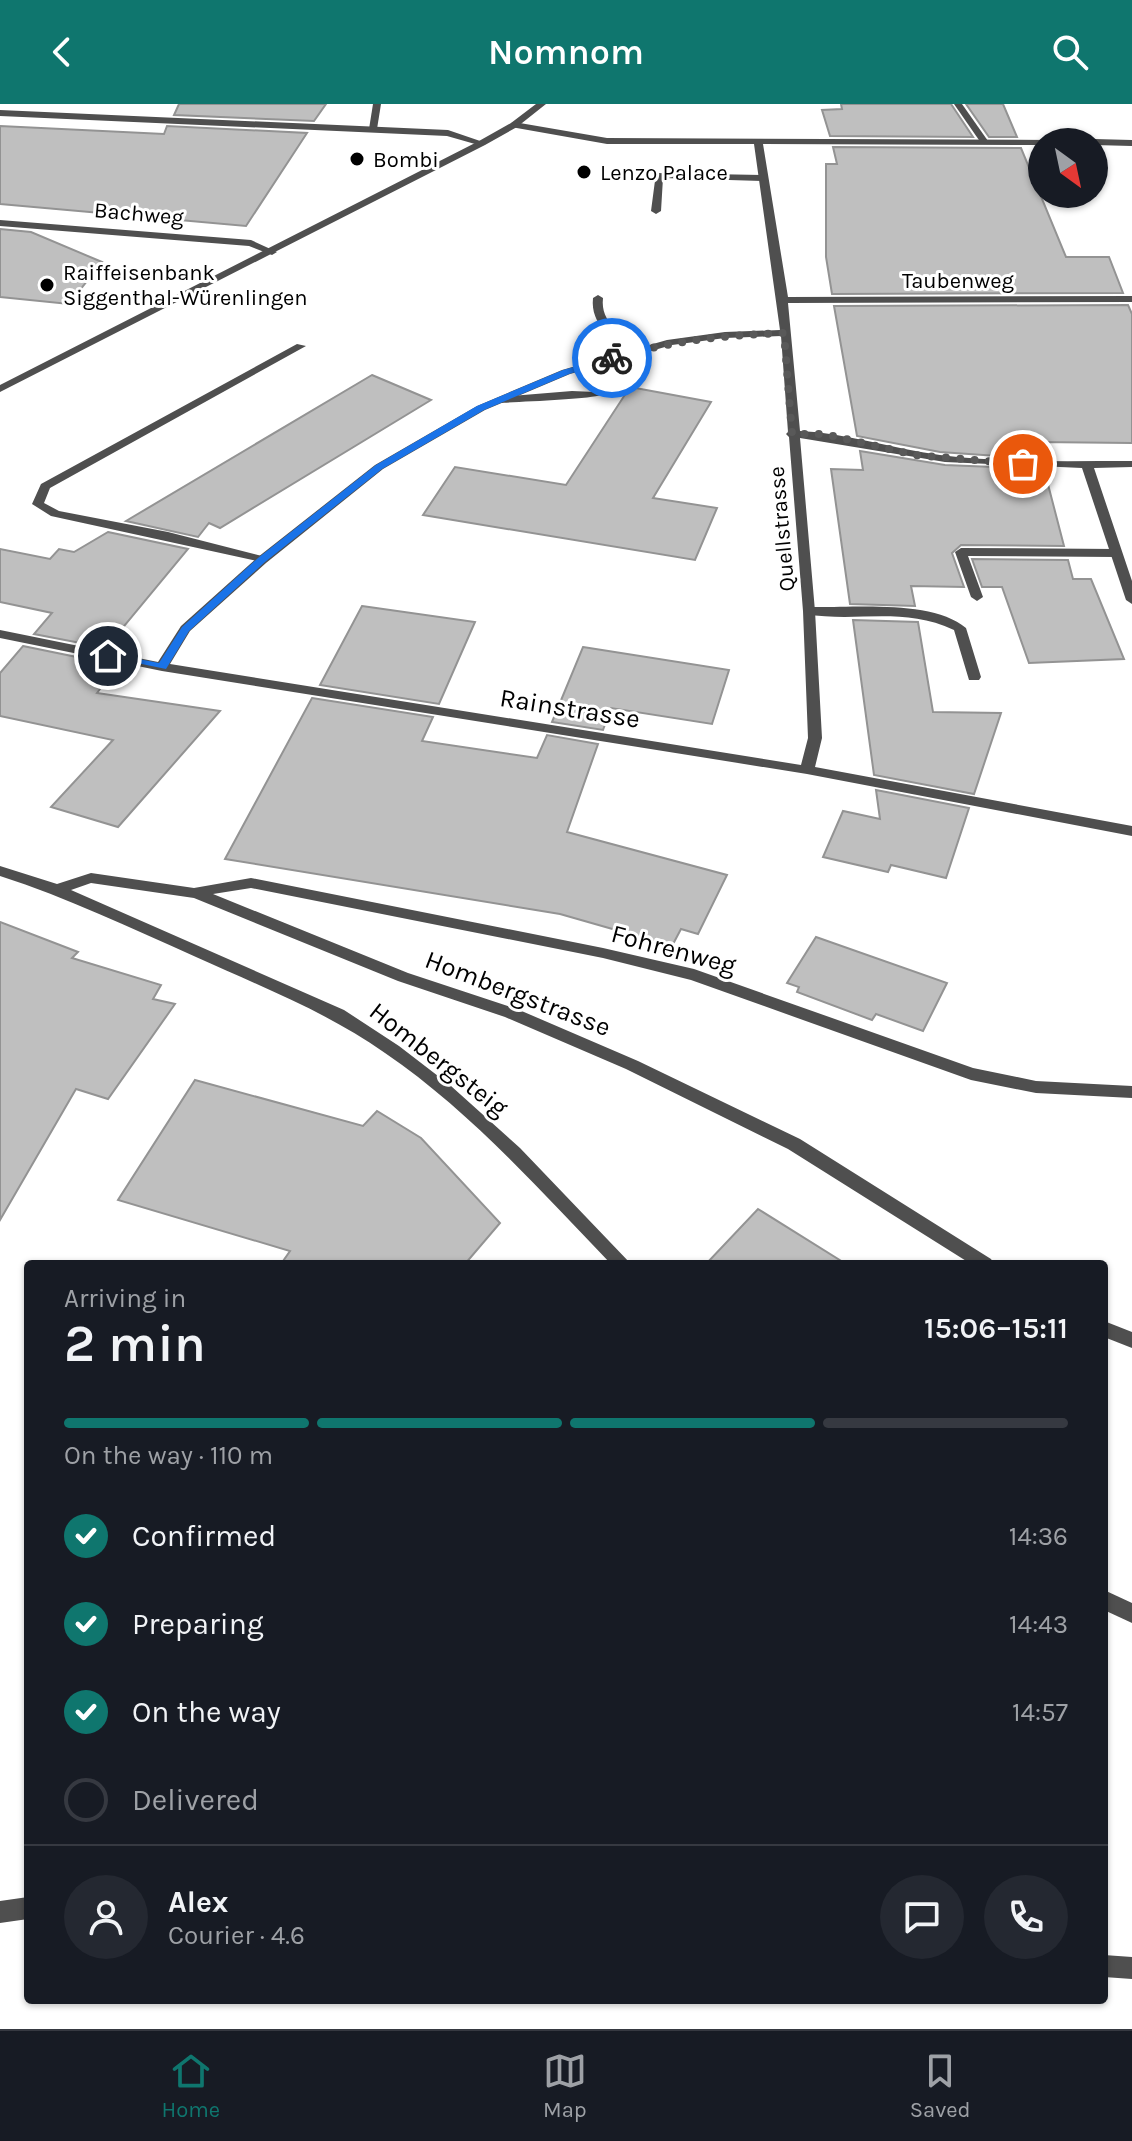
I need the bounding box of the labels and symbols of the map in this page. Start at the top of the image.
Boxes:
north arrow [1028,128,1108,208]
place label: Bombi [373,147,439,173]
marker: Bombi [348,150,366,168]
place label: Lenzo Palace [600,160,728,186]
marker: Lenzo Palace [575,163,593,181]
street label: Bachweg [93,197,185,231]
place label: Raiffeisenbank Siggenthal-Würenlingen [63,260,308,311]
street label: Taubenweg [902,268,1014,294]
marker: Raiffeisenbank Siggenthal-Würenlingen [38,276,56,294]
courier [572,318,652,398]
pin [989,430,1057,498]
street label: Quellstrasse [764,465,800,593]
pin [74,622,142,690]
street label: Rainstrasse [498,682,642,735]
street label: Fohrenweg [608,918,740,981]
street label: Hombergstrasse [421,944,615,1043]
street label: Hombergsteig [363,996,515,1123]

